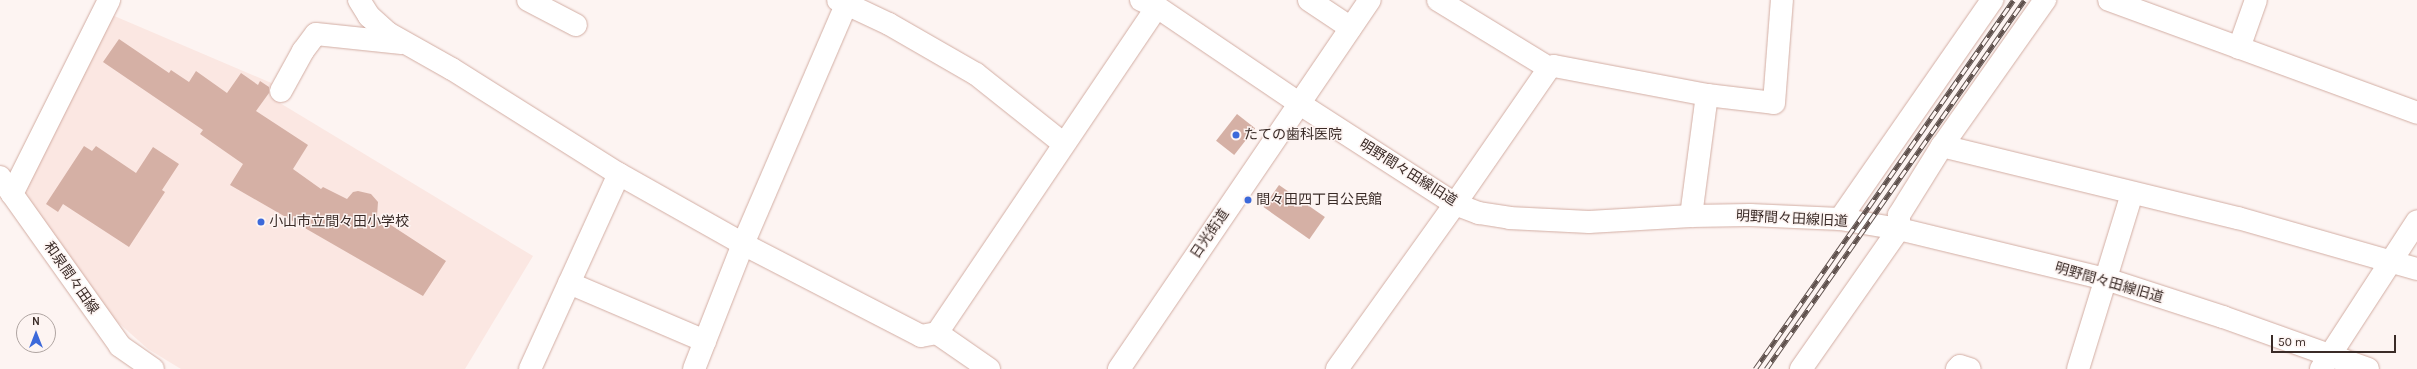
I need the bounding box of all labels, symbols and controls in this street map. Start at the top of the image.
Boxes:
place label: たての歯科医院 [1244,127,1342,143]
marker: たての歯科医院 [1231,130,1241,140]
street label: 明野間々田線旧道 [1356,136,1460,210]
place label: 間々田四丁目公民館 [1256,192,1382,208]
marker: 間々田四丁目公民館 [1243,195,1253,205]
street label: 日光街道 [1187,206,1233,262]
street label: 明野間々田線旧道 [1736,208,1848,230]
place label: 小山市立間々田小学校 [269,214,409,230]
marker: 小山市立間々田小学校 [256,217,266,227]
street label: 和泉間々田線 [40,239,102,317]
street label: 明野間々田線旧道 [2053,259,2165,307]
north arrow [16,313,56,353]
text: N [32,315,40,328]
scale bar [2273,327,2398,353]
text: 50 m [2278,335,2306,349]

